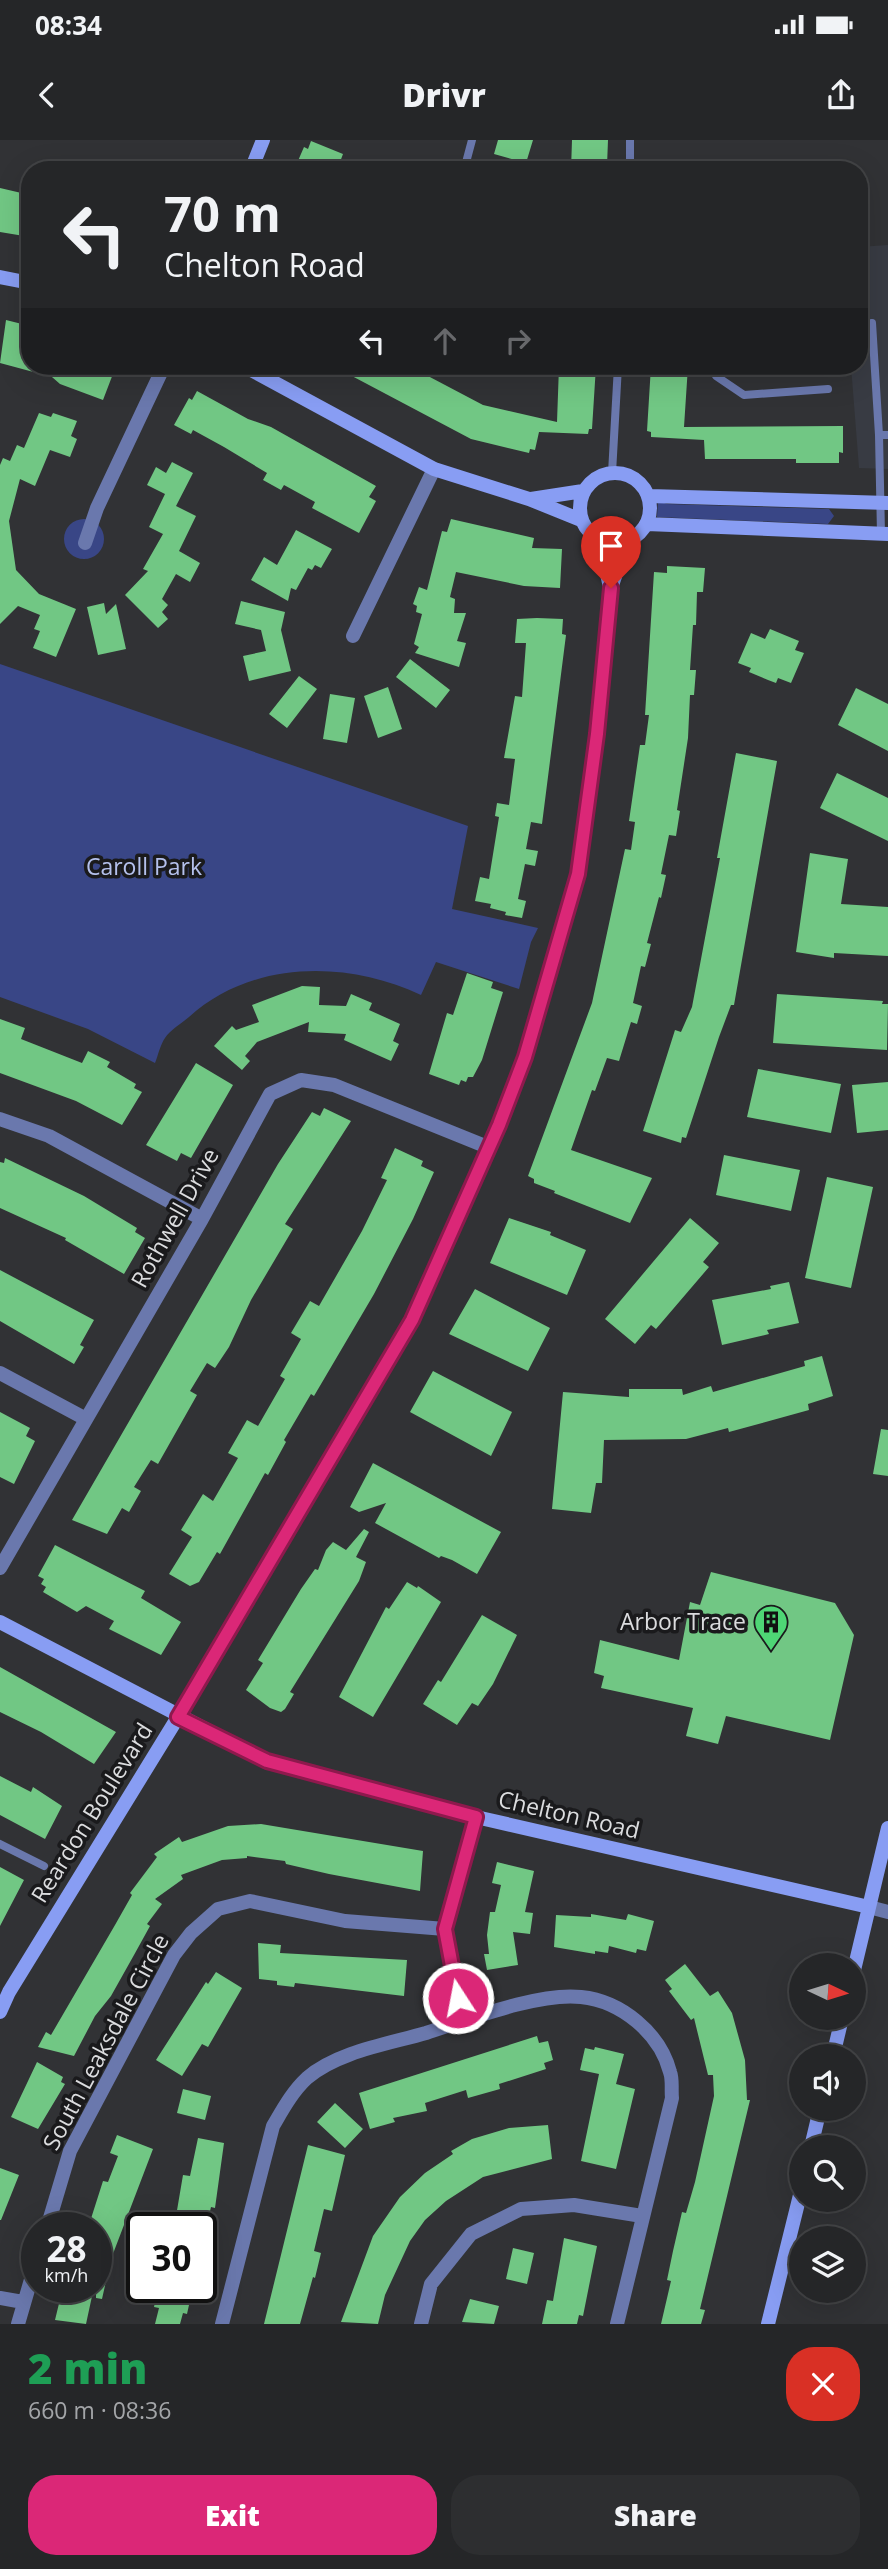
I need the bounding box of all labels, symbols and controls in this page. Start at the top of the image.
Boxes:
text: 08:34 [35,7,102,43]
text: Drivr [402,73,486,116]
icon: back [28,76,66,114]
icon: share [822,76,860,114]
text: 70 m [164,180,281,246]
icon: left [49,189,140,280]
text: Chelton Road [164,243,365,286]
icon: left [353,322,391,360]
icon: ahead [426,322,464,360]
icon: right [499,322,537,360]
pin [581,516,641,588]
icon: arrive [592,527,630,565]
park label: Caroll Park [86,850,202,882]
street label: Rothwell Drive [123,1142,226,1293]
building icon: Arbor Trace [752,1603,790,1652]
place label: Arbor Trace [620,1605,746,1637]
street label: Reardon Boulevard [23,1716,159,1909]
street label: Chelton Road [495,1782,643,1846]
street label: South Leaksdale Circle [35,1928,176,2155]
north arrow [789,1953,866,2030]
map controls [789,1953,866,2303]
position arrow [421,1961,495,2035]
button: sound [789,2044,866,2121]
button: search [789,2135,866,2212]
speed limit sign: 30 [126,2212,217,2303]
text: 28 [46,2225,87,2272]
button: layers [789,2226,866,2303]
text: km/h [45,2263,88,2287]
text: 2 min [28,2339,147,2396]
button: close [786,2347,860,2421]
text: 660 m · 08:36 [28,2394,171,2426]
button: Exit [28,2475,437,2555]
button: Share [451,2475,860,2555]

